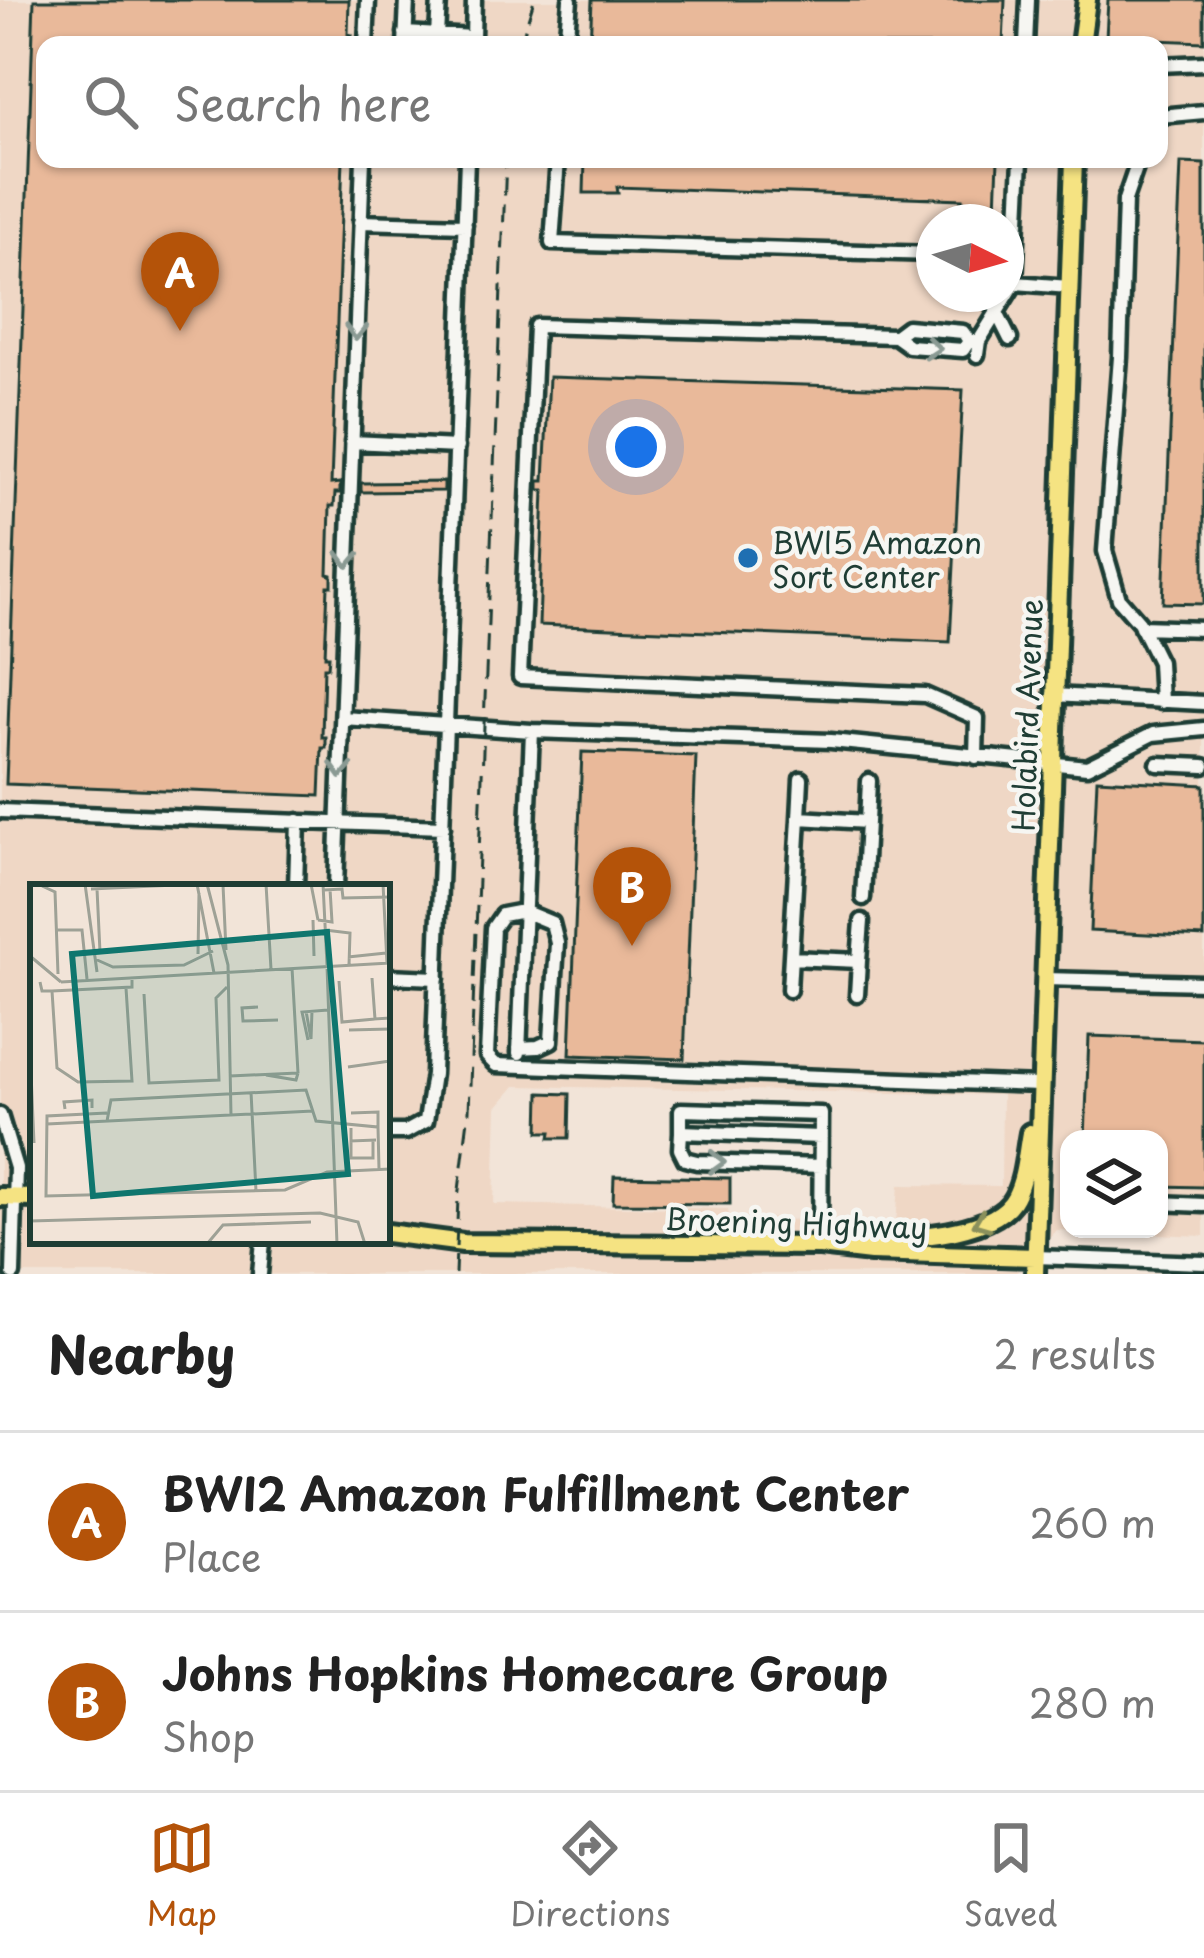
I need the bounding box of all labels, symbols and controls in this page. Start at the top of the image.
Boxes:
search box [36,36,1168,168]
text: Search here [174,68,431,136]
icon: search [78,69,144,135]
north arrow [916,204,1024,312]
pin: A [141,232,219,331]
one-way arrow [343,323,369,342]
one-way arrow [924,335,943,360]
your location [606,417,666,477]
place label: BWI5 Amazon Sort Center [772,519,982,598]
marker: BWI5 Amazon Sort Center [735,545,761,571]
one-way arrow [335,550,361,569]
street label: Holabird Avenue [999,598,1053,832]
one-way arrow [328,761,354,780]
pin: B [593,847,671,946]
inset map [30,884,390,1244]
map controls [1060,1130,1168,1238]
button: layers [1060,1130,1168,1238]
one-way arrow [708,1149,727,1175]
street label: Broening Highway [664,1195,928,1249]
one-way arrow [971,1207,992,1232]
text: Nearby [48,1314,235,1391]
text: 2 results [994,1323,1156,1382]
text: BWI2 Amazon Fulfillment Center [162,1458,909,1526]
text: A [72,1492,102,1551]
text: 260 m [1029,1492,1156,1551]
text: Place [162,1526,262,1585]
text: Johns Hopkins Homecare Group [162,1638,888,1706]
text: B [74,1672,100,1731]
text: 280 m [1029,1672,1156,1731]
text: Shop [162,1706,255,1765]
tab: Map [147,1815,217,1937]
tab: Directions [510,1815,671,1937]
tab: Saved [964,1815,1057,1937]

